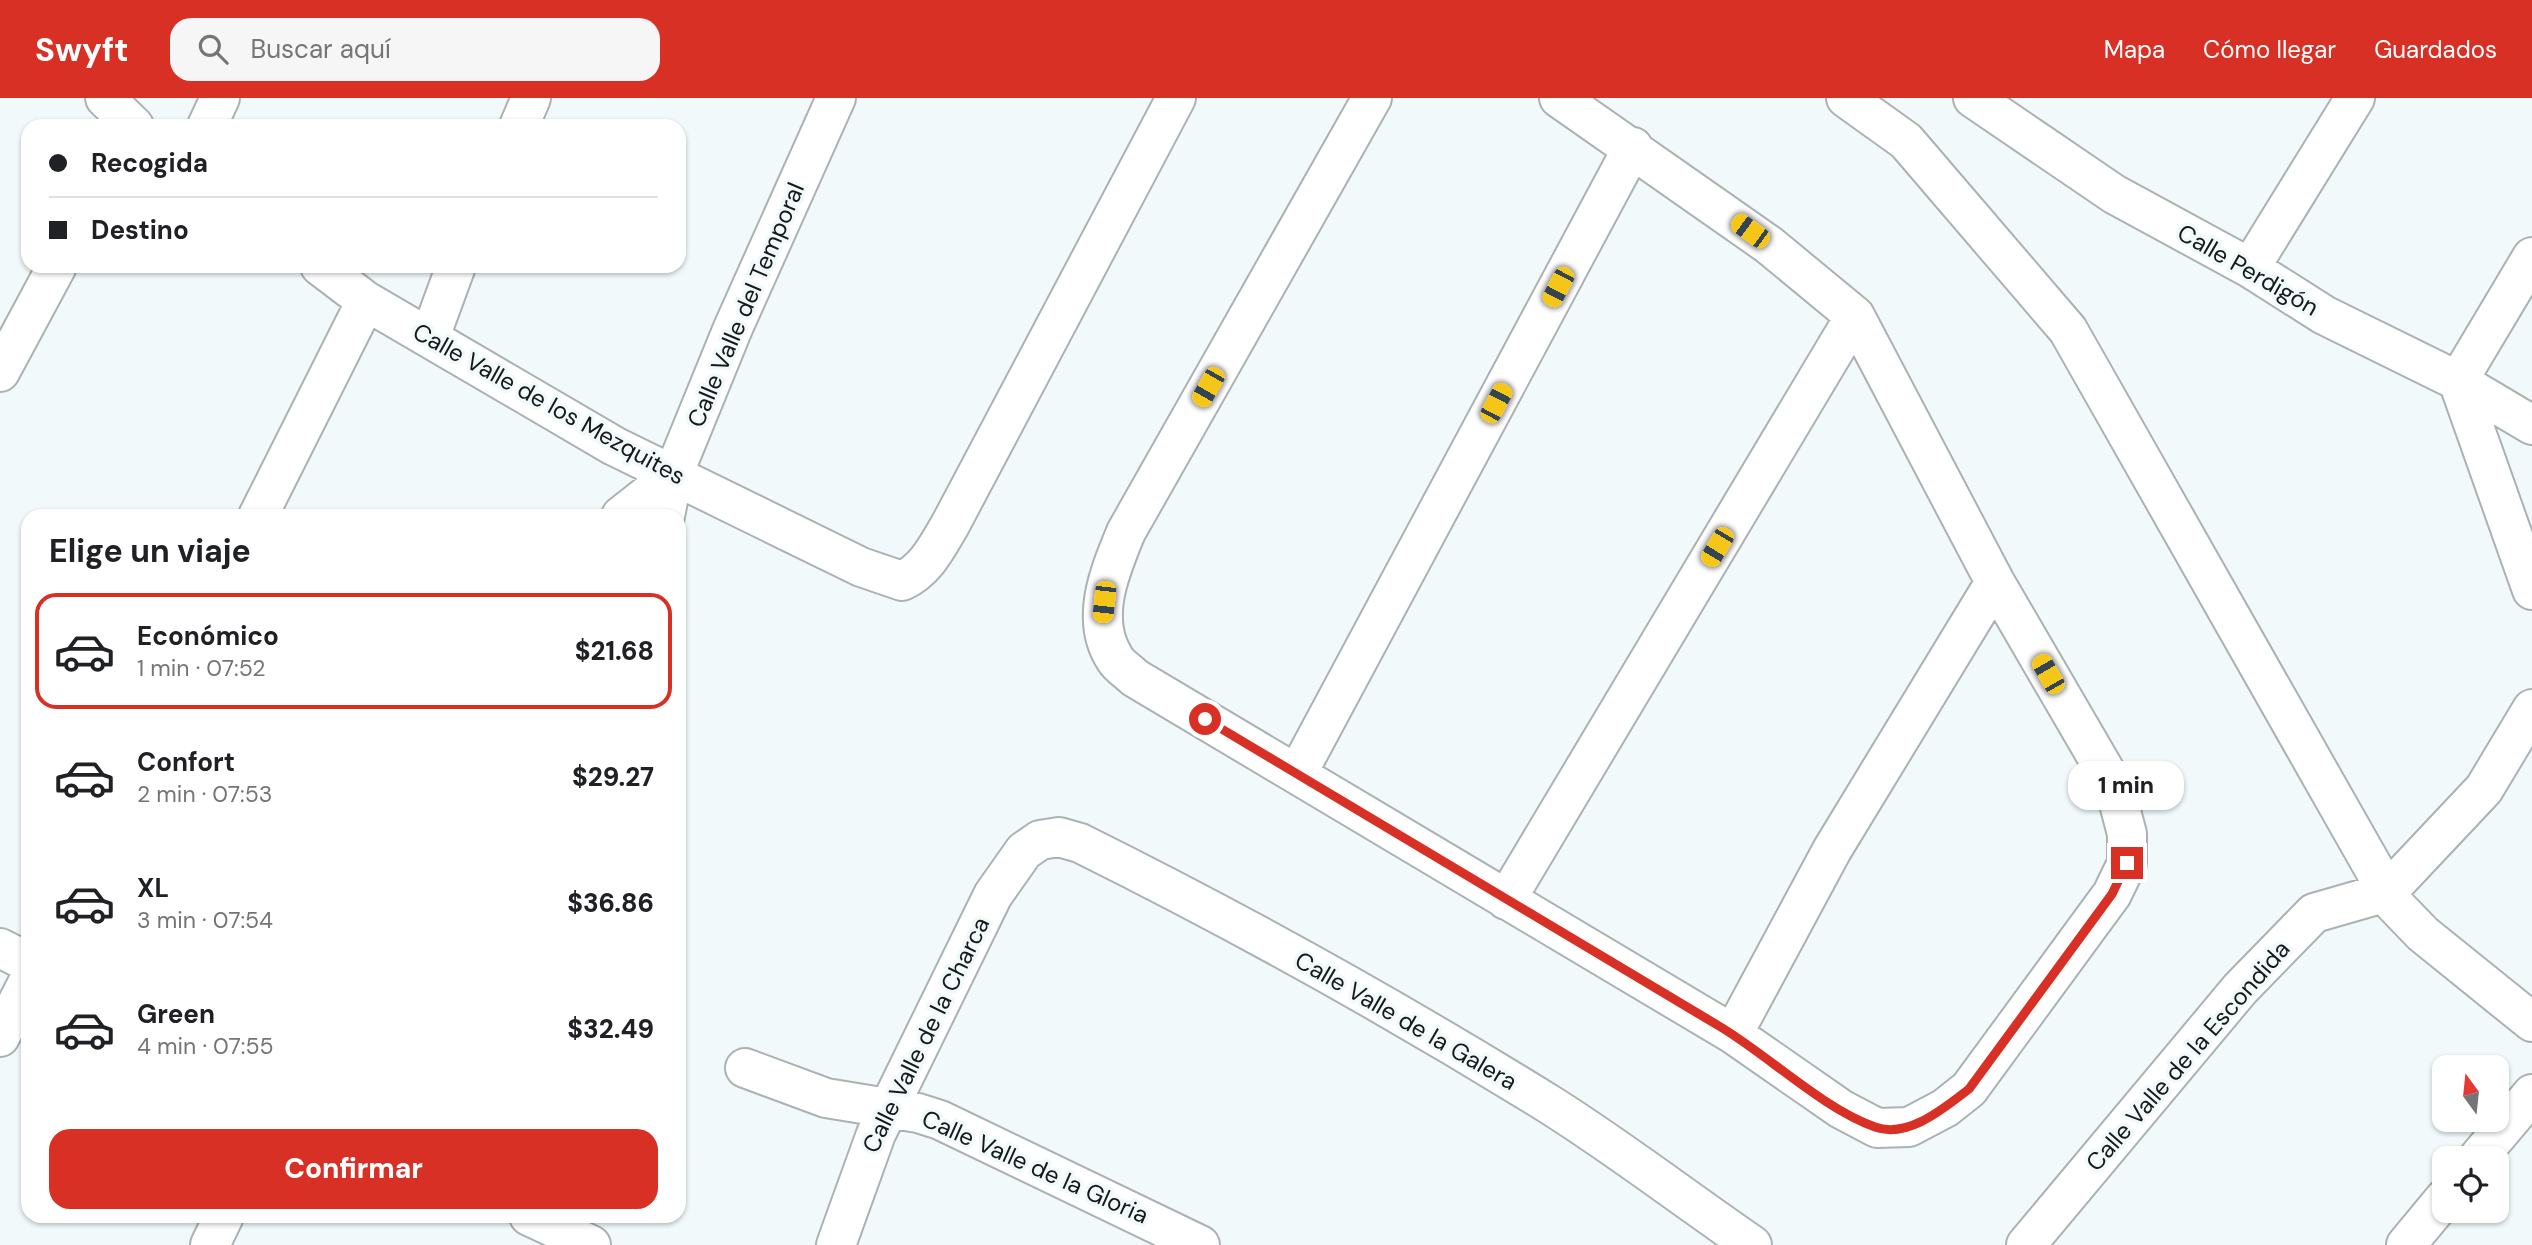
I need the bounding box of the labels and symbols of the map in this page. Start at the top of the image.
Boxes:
street label: Calle Valle del Temporal [680,178,811,432]
car [1727,210,1774,252]
street label: Calle Perdigón [2172,217,2324,322]
car [1539,264,1578,310]
street label: Calle Valle de los Mezquites [408,316,691,491]
car [1189,364,1228,410]
car [1477,380,1516,426]
car [1698,524,1737,570]
car [1092,580,1117,624]
car [2029,651,2068,697]
route start [1189,703,1221,735]
callout: 1 min [2069,762,2185,810]
route end [2111,847,2143,879]
street label: Calle Valle de la Charca [855,912,996,1158]
street label: Calle Valle de la Escondida [2079,934,2296,1177]
street label: Calle Valle de la Galera [1290,944,1523,1097]
north arrow [2432,1055,2510,1132]
street label: Calle Valle de la Gloria [917,1103,1153,1230]

